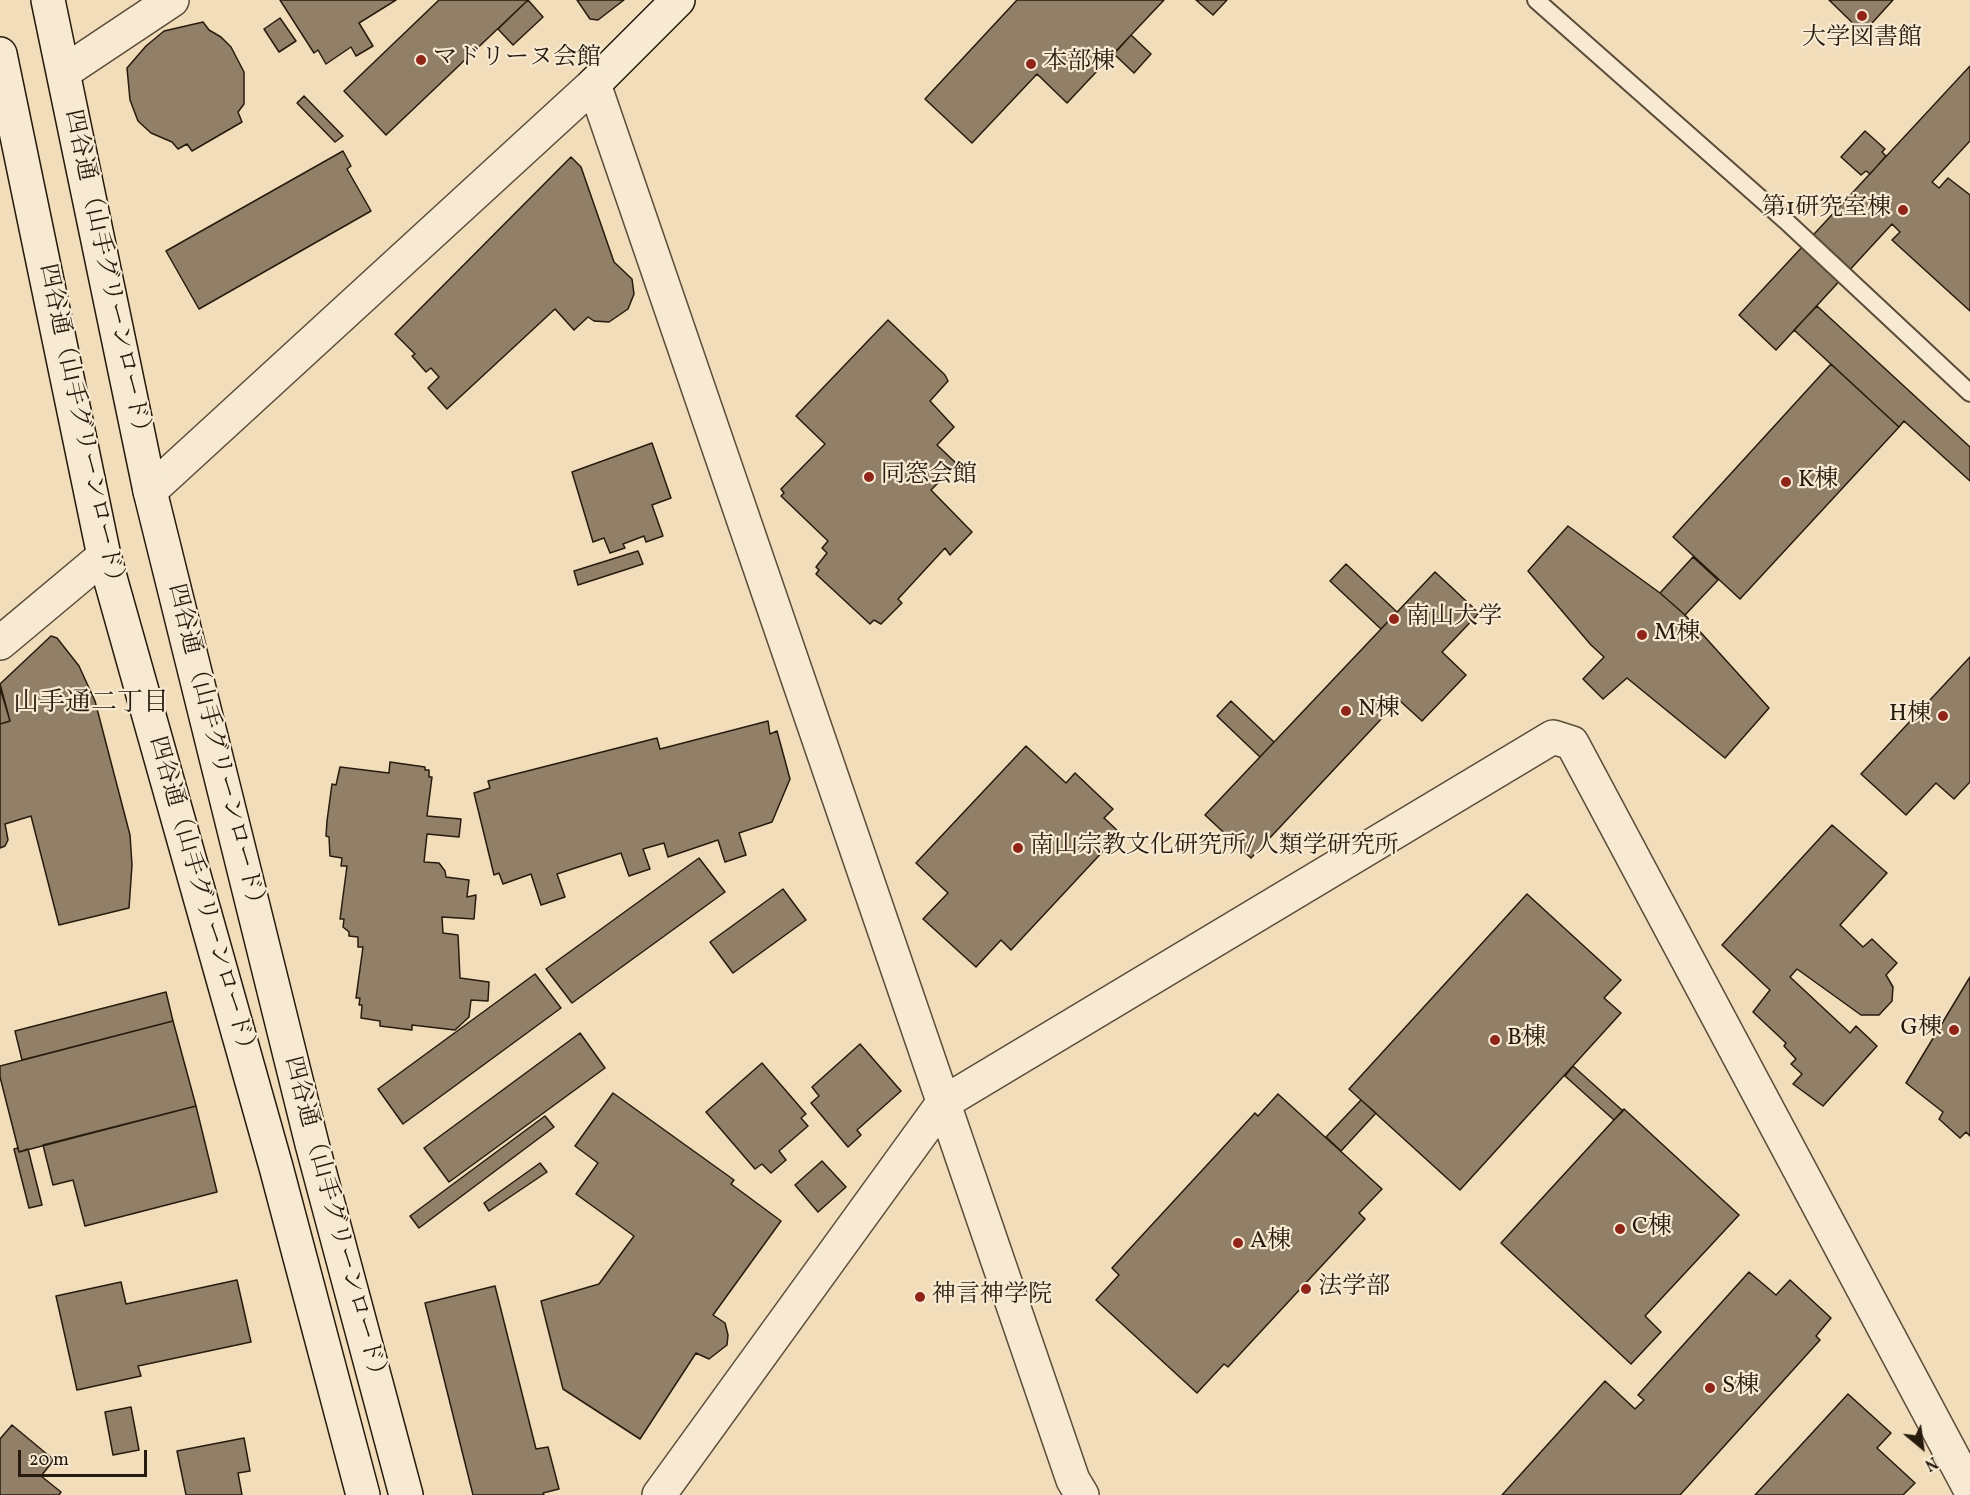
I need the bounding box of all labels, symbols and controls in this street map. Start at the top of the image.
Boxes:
marker: 大学図書館 [1855,9,1869,23]
place label: 大学図書館 [1802,26,1922,54]
place label: マドリーヌ会館 [433,46,601,74]
place label: 本部棟 [1043,50,1115,78]
marker: マドリーヌ会館 [414,53,428,67]
marker: 本部棟 [1024,57,1038,71]
street label: 四谷通 （山手グリーンロード） [56,107,156,447]
place label: 第1研究室棟 [1762,196,1891,224]
marker: 第1研究室棟 [1896,203,1910,217]
street label: 四谷通（山手グリーンロード） [31,262,129,596]
place label: 同窓会館 [881,463,977,491]
place label: K棟 [1798,468,1838,496]
marker: 同窓会館 [862,470,876,484]
marker: K棟 [1779,475,1793,489]
street label: 四谷通 （山手グリーンロード） [160,581,270,919]
place label: 南山大学 [1406,605,1502,633]
marker: 南山大学 [1387,612,1401,626]
place label: M棟 [1654,621,1700,649]
marker: M棟 [1635,628,1649,642]
district label: 山手通二丁目 [13,689,169,721]
place label: N棟 [1358,697,1400,725]
place label: H棟 [1889,702,1931,730]
marker: N棟 [1339,704,1353,718]
marker: H棟 [1936,709,1950,723]
street label: 四谷通（山手グリーンロード） [141,734,261,1064]
place label: 南山宗教文化研究所/人類学研究所 [1030,834,1399,862]
marker: 南山宗教文化研究所/人類学研究所 [1011,841,1025,855]
place label: G棟 [1900,1016,1942,1044]
marker: G棟 [1947,1023,1961,1037]
place label: B棟 [1507,1026,1546,1054]
marker: B棟 [1488,1033,1502,1047]
street label: 四谷通 （山手グリーンロード） [276,1054,392,1390]
place label: C棟 [1632,1215,1672,1243]
marker: C棟 [1613,1222,1627,1236]
place label: A棟 [1250,1229,1291,1257]
marker: A棟 [1231,1236,1245,1250]
place label: 法学部 [1318,1275,1390,1303]
marker: 法学部 [1299,1282,1313,1296]
place label: 神言神学院 [932,1283,1052,1311]
marker: 神言神学院 [913,1290,927,1304]
place label: S棟 [1722,1374,1759,1402]
marker: S棟 [1703,1381,1717,1395]
north arrow [1892,1417,1952,1477]
scale bar [21,1438,150,1476]
text: 20 m [29,1448,69,1473]
text: N [1920,1450,1941,1475]

